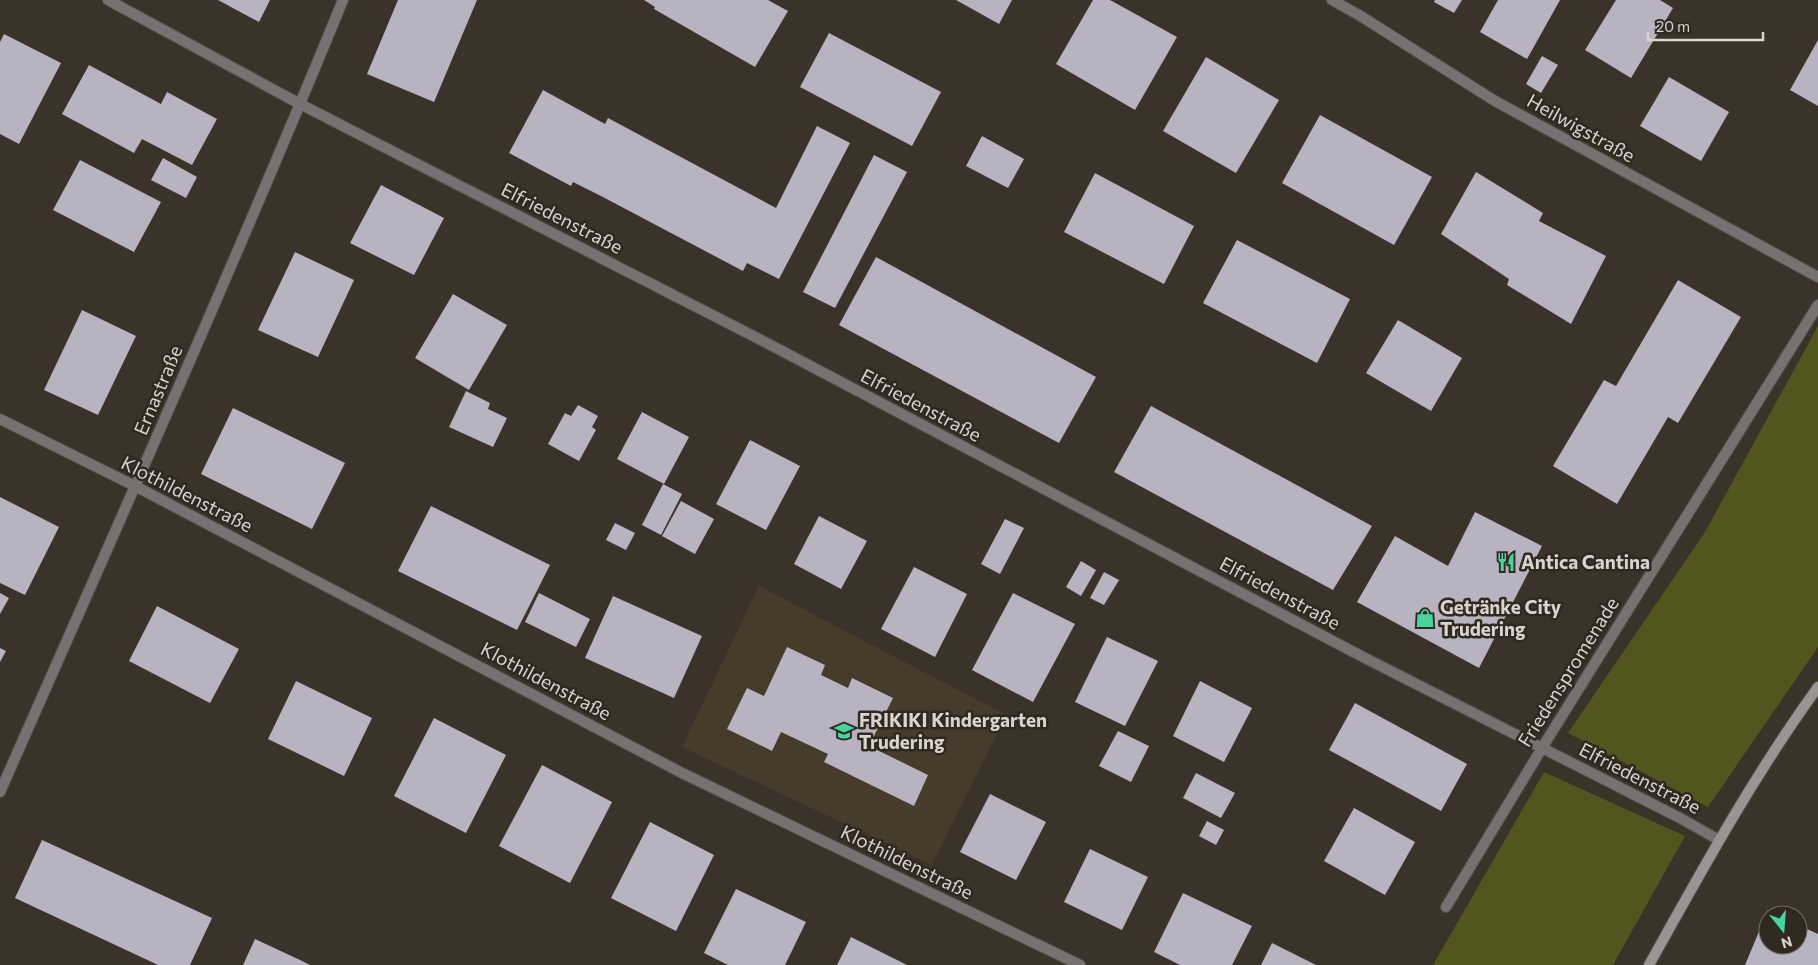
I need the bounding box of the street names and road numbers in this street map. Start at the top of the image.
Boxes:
street label: Heilwigstraße [1523,89,1639,167]
street label: Elfriedenstraße [498,177,627,258]
street label: Ernastraße [128,342,187,438]
street label: Elfriedenstraße [857,363,985,446]
street label: Klothildenstraße [118,451,257,537]
street label: Elfriedenstraße [1216,551,1344,634]
street label: Friedenspromenade [1512,593,1623,751]
street label: Klothildenstraße [477,637,615,725]
street label: Elfriedenstraße [1576,737,1705,818]
street label: Klothildenstraße [837,820,977,904]

